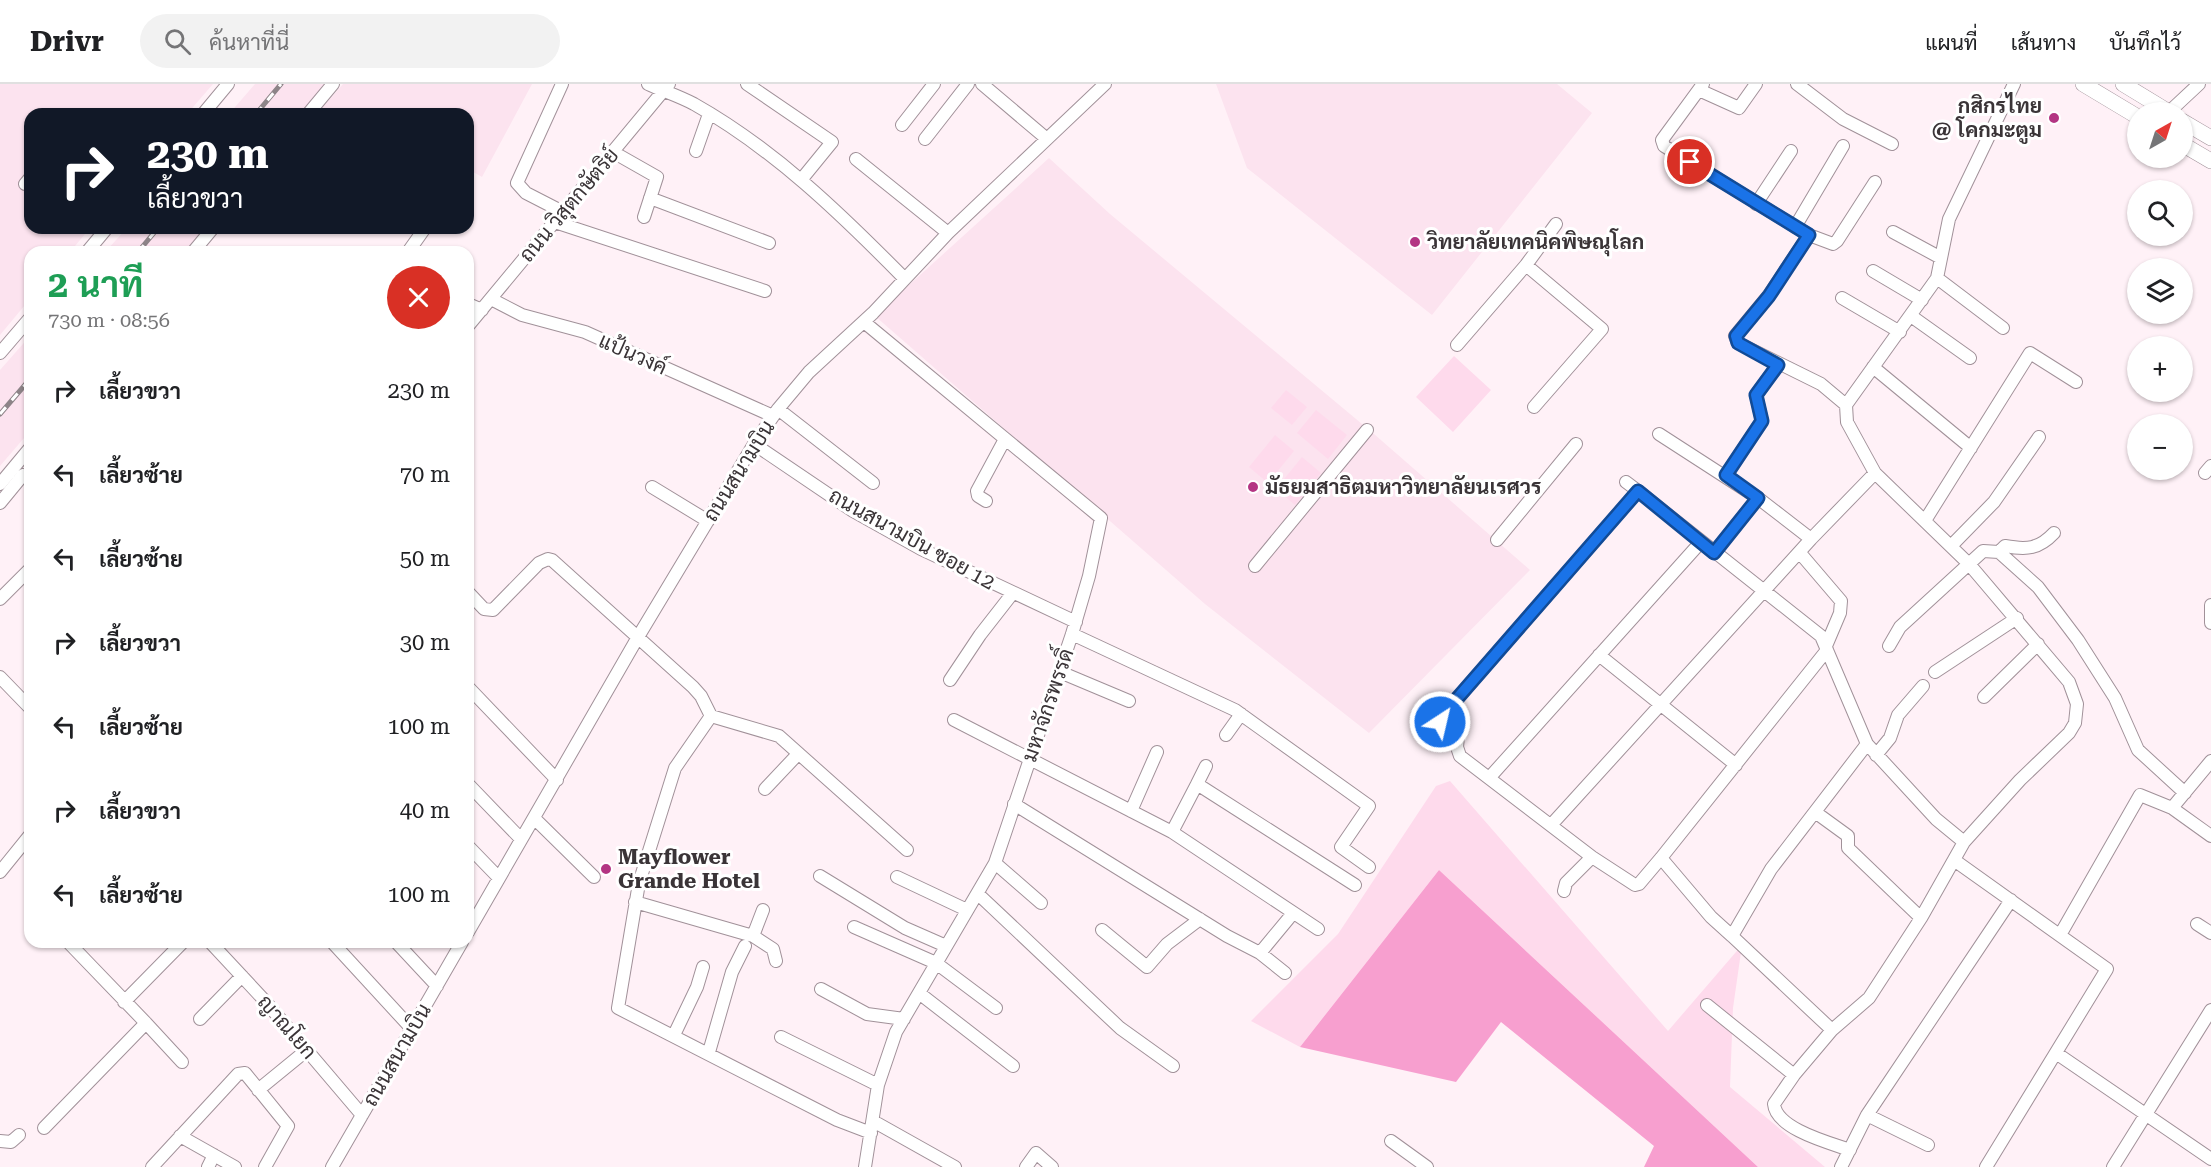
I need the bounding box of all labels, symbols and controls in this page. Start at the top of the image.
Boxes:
search box [140,14,560,68]
text: Drivr [30,25,104,58]
icon: search [161,25,194,58]
text: ค้นหาที่นี่ [209,30,289,55]
text: แผนที่ [1925,31,1978,55]
text: เส้นทาง [2011,31,2076,55]
text: บันทึกไว้ [2109,31,2181,55]
place label: กสิกรไทย @ โคกมะตูม [1932,92,2042,144]
north arrow [2127,102,2193,168]
map controls [2127,102,2193,480]
marker: กสิกรไทย @ โคกมะตูม [2047,111,2061,125]
text: 230 m [147,129,269,178]
icon: right [48,132,126,210]
pin [1664,136,1715,187]
street label: ถนน วิสุตกษัตริย์ [513,142,625,268]
icon: arrive [1673,145,1706,178]
button: search [2127,180,2193,246]
text: เลี้ยวขวา [147,183,243,215]
place label: วิทยาลัยเทคนิคพิษณุโลก [1426,228,1644,257]
marker: วิทยาลัยเทคนิคพิษณุโลก [1408,235,1422,249]
button: layers [2127,258,2193,324]
text: 2 นาที [48,264,143,306]
button: close [387,266,450,329]
text: 730 m · 08:56 [48,308,170,332]
street label: แป้นวงค์ [595,327,672,380]
button: + [2127,336,2193,402]
icon: right [48,374,81,407]
text: 230 m [387,378,450,403]
text: เลี้ยวขวา [99,379,181,404]
button: − [2127,414,2193,480]
street label: ถนนสนามบิน [698,416,780,526]
icon: left [48,458,81,491]
text: 70 m [400,462,450,487]
text: เลี้ยวซ้าย [99,463,183,488]
place label: มัธยมสาธิตมหาวิทยาลัยนเรศวร [1265,475,1542,499]
marker: มัธยมสาธิตมหาวิทยาลัยนเรศวร [1246,480,1260,494]
street label: ถนนสนามบิน ซอย 12 [825,483,999,595]
icon: left [48,542,81,575]
text: 50 m [400,546,450,571]
text: เลี้ยวซ้าย [99,547,183,572]
icon: right [48,626,81,659]
text: 30 m [400,630,450,655]
text: เลี้ยวขวา [99,631,181,656]
street label: มหาจักรพรรดิ์ [1010,643,1079,765]
position arrow [1408,690,1472,754]
icon: left [48,710,81,743]
text: 100 m [387,714,450,739]
text: เลี้ยวซ้าย [99,715,183,740]
icon: right [48,794,81,827]
text: 40 m [400,798,450,823]
text: เลี้ยวขวา [99,799,181,824]
place label: Mayflower Grande Hotel [618,845,760,893]
marker: Mayflower Grande Hotel [599,862,613,876]
icon: left [48,878,81,911]
text: 100 m [387,882,450,907]
text: เลี้ยวซ้าย [99,883,183,908]
street label: ญาณโยก [253,989,322,1064]
street label: ถนนสนามบิน [358,999,436,1111]

